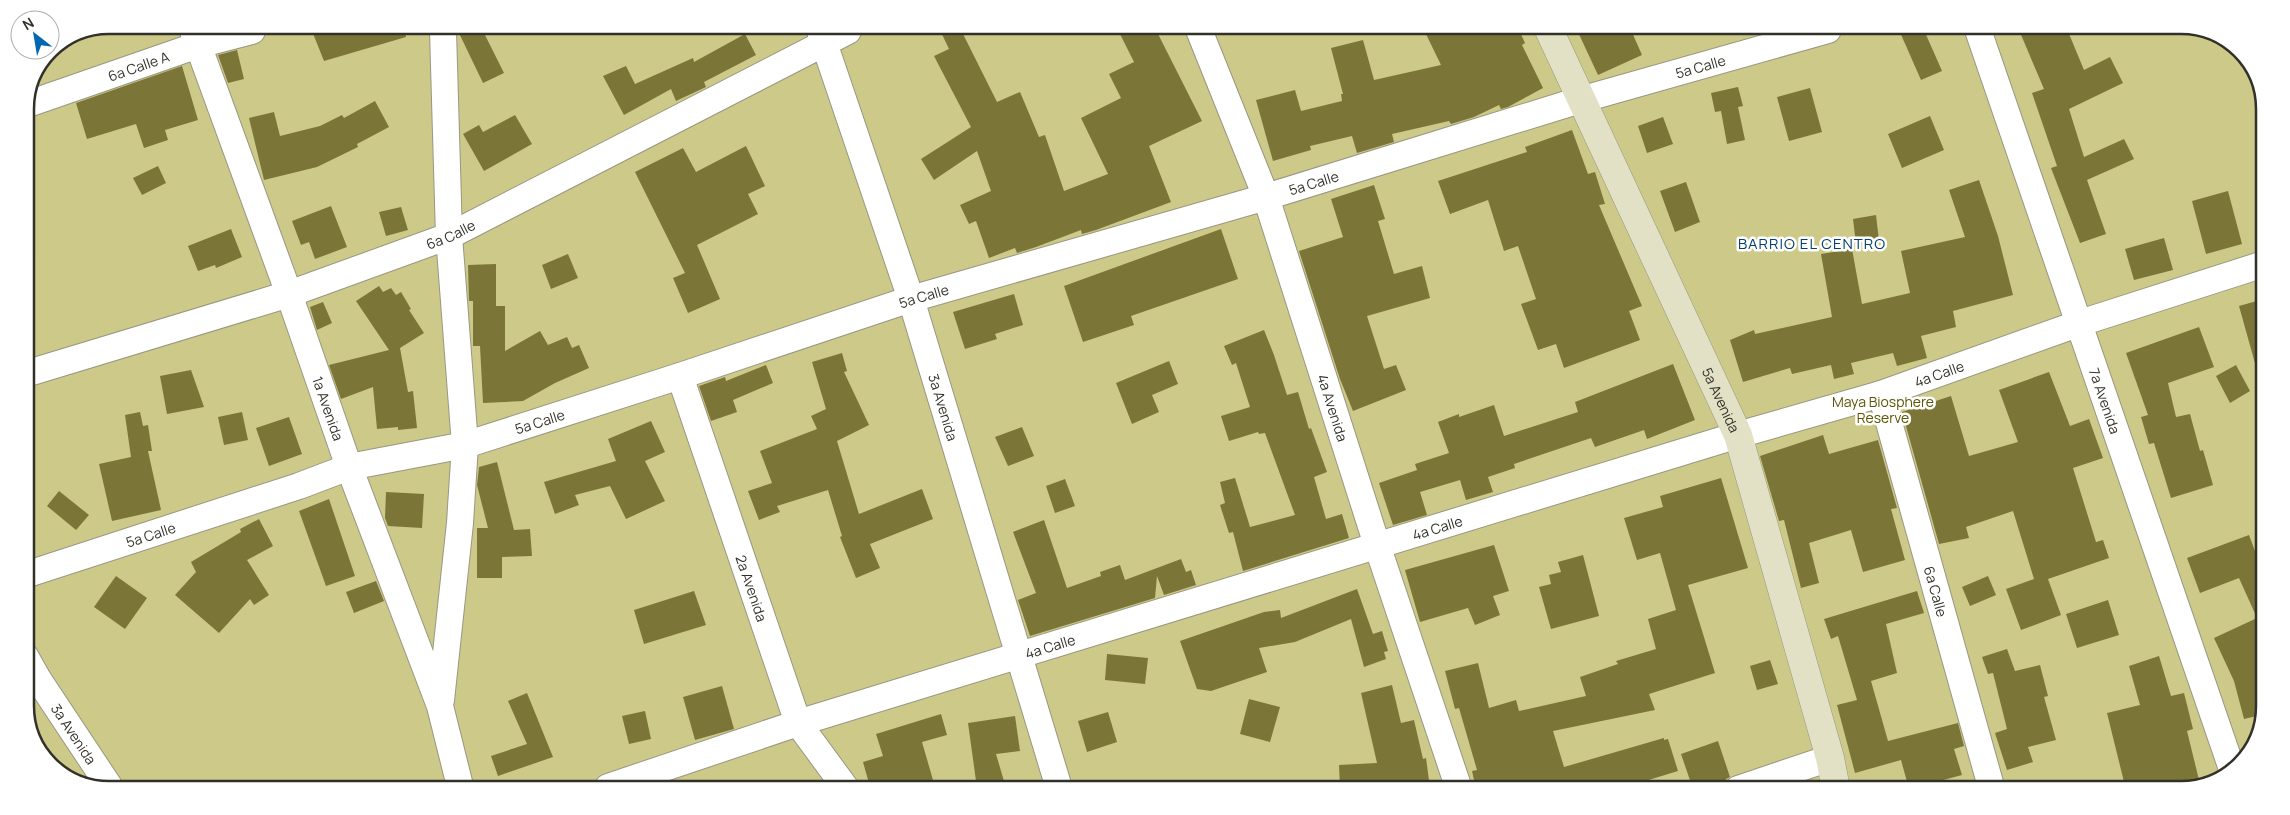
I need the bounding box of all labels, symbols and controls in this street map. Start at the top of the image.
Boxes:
north arrow [10,10,60,60]
text: N [19,13,37,34]
street label: 6a Calle A [105,46,172,85]
street label: 5a Calle [1673,50,1728,82]
street label: 5a Calle [1286,166,1341,199]
street label: 6a Calle [423,215,478,253]
district label: BARRIO EL CENTRO [1738,233,1886,254]
street label: 5a Calle [896,279,951,312]
street label: 4a Calle [1912,356,1966,391]
street label: 5a Avenida [1698,364,1745,435]
street label: 7a Avenida [2085,365,2126,436]
street label: 3a Avenida [925,371,963,443]
street label: 4a Avenida [1314,372,1353,444]
street label: 1a Avenida [309,374,349,443]
park label: Maya Biosphere Reserve [1832,392,1934,427]
street label: 5a Calle [512,404,567,438]
street label: 4a Calle [1410,511,1465,544]
street label: 5a Calle [123,517,178,551]
street label: 2a Avenida [732,552,772,624]
street label: 6a Calle [1920,564,1952,619]
street label: 4a Calle [1023,629,1077,662]
street label: 3a Avenida [47,700,101,768]

